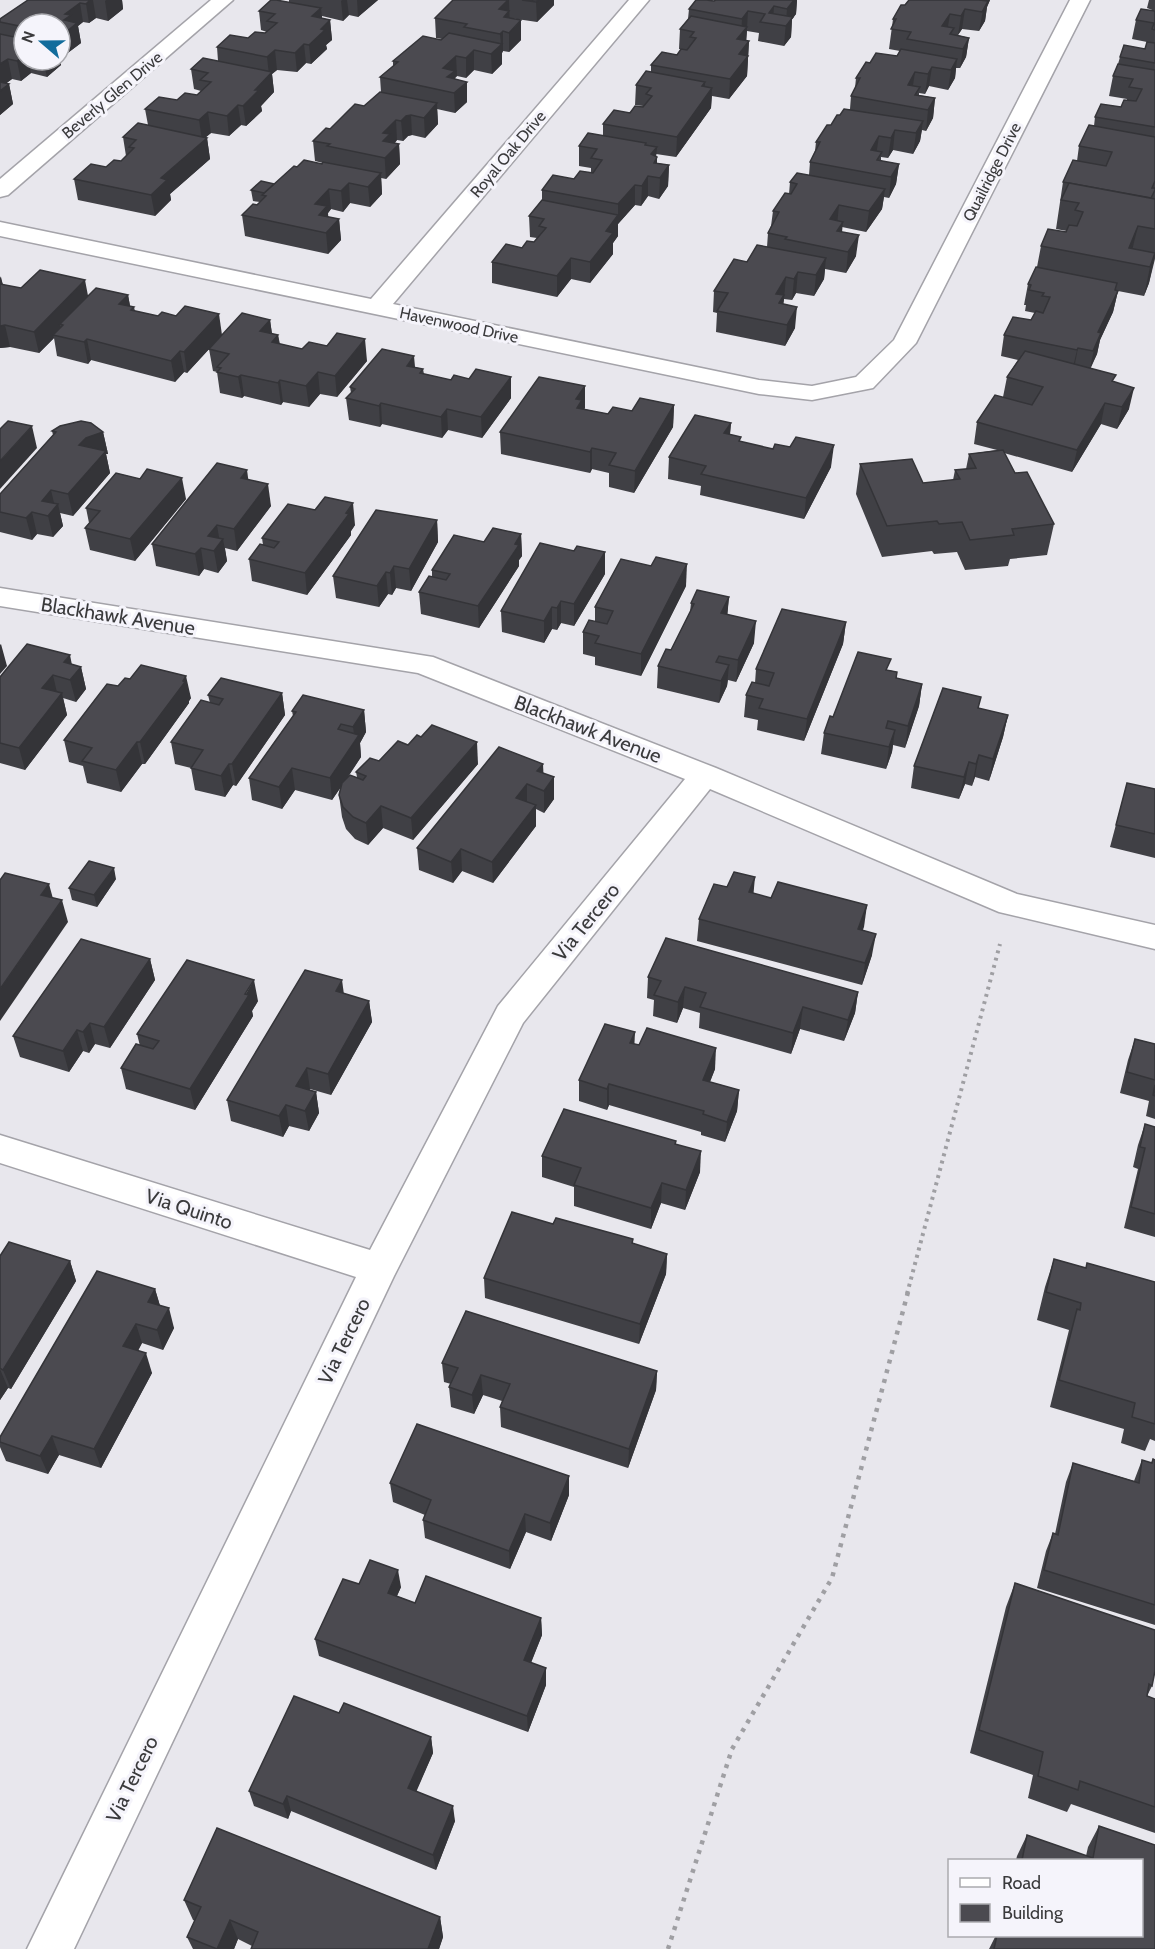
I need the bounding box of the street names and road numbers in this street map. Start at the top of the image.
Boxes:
street label: Beverly Glen Drive [58,48,166,142]
street label: Royal Oak Drive [466,107,550,201]
street label: Quailridge Drive [959,119,1025,225]
street label: Havenwood Drive [398,303,520,347]
street label: Blackhawk Avenue [39,592,197,640]
street label: Blackhawk Avenue [511,690,665,768]
street label: Via Tercero [547,878,625,966]
street label: Via Quinto [142,1184,236,1234]
street label: Via Tercero [313,1294,375,1388]
street label: Via Tercero [101,1732,163,1826]

